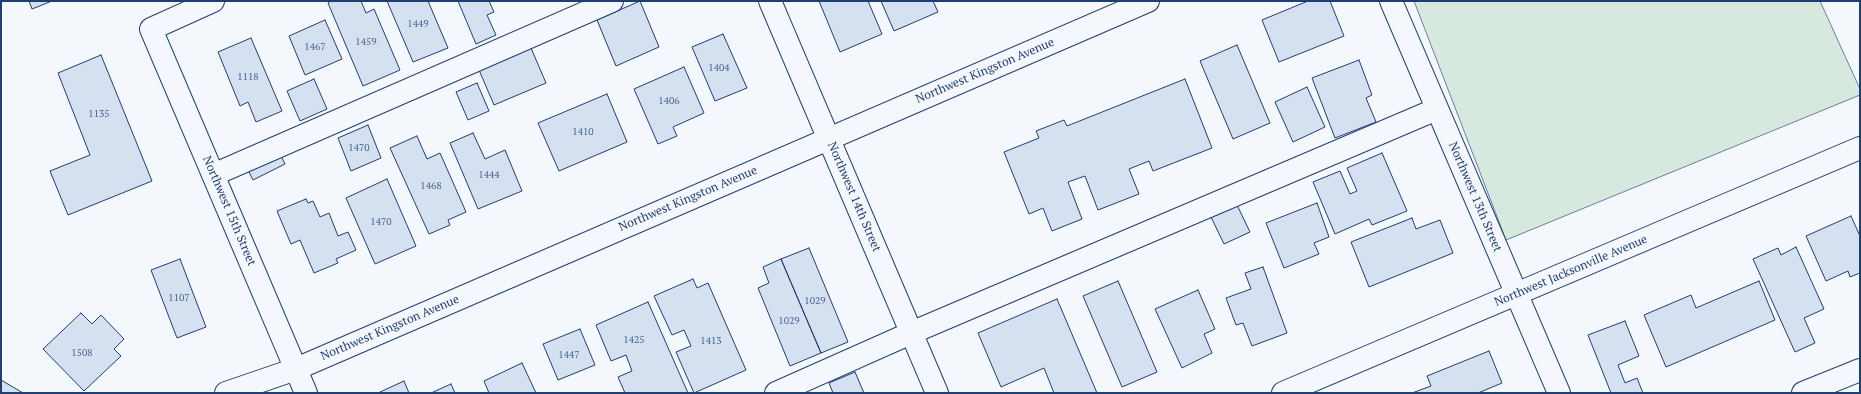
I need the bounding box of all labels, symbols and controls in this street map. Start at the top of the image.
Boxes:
house number: 1449 [407,18,429,30]
street label: Northwest Kingston Avenue [914,35,1056,107]
house number: 1459 [355,36,377,48]
house number: 1467 [304,41,326,53]
house number: 1404 [708,62,730,74]
house number: 1118 [237,71,259,83]
house number: 1406 [658,95,680,107]
house number: 1135 [88,108,110,120]
house number: 1410 [572,126,594,138]
street label: Northwest 14th Street [824,140,884,254]
street label: Northwest 13th Street [1445,140,1505,254]
house number: 1470 [348,142,370,154]
street label: Northwest 15th Street [199,154,259,268]
street label: Northwest Kingston Avenue [617,163,759,235]
house number: 1444 [478,169,500,181]
house number: 1468 [420,180,442,192]
house number: 1470 [370,216,392,228]
street label: Northwest Jacksonville Avenue [1492,232,1650,310]
house number: 1107 [168,292,190,304]
street label: Northwest Kingston Avenue [319,292,461,364]
house number: 1029 [804,295,826,307]
house number: 1029 [778,315,800,327]
house number: 1425 [623,334,645,346]
house number: 1413 [700,335,722,347]
house number: 1508 [71,347,93,359]
house number: 1447 [558,349,580,361]

